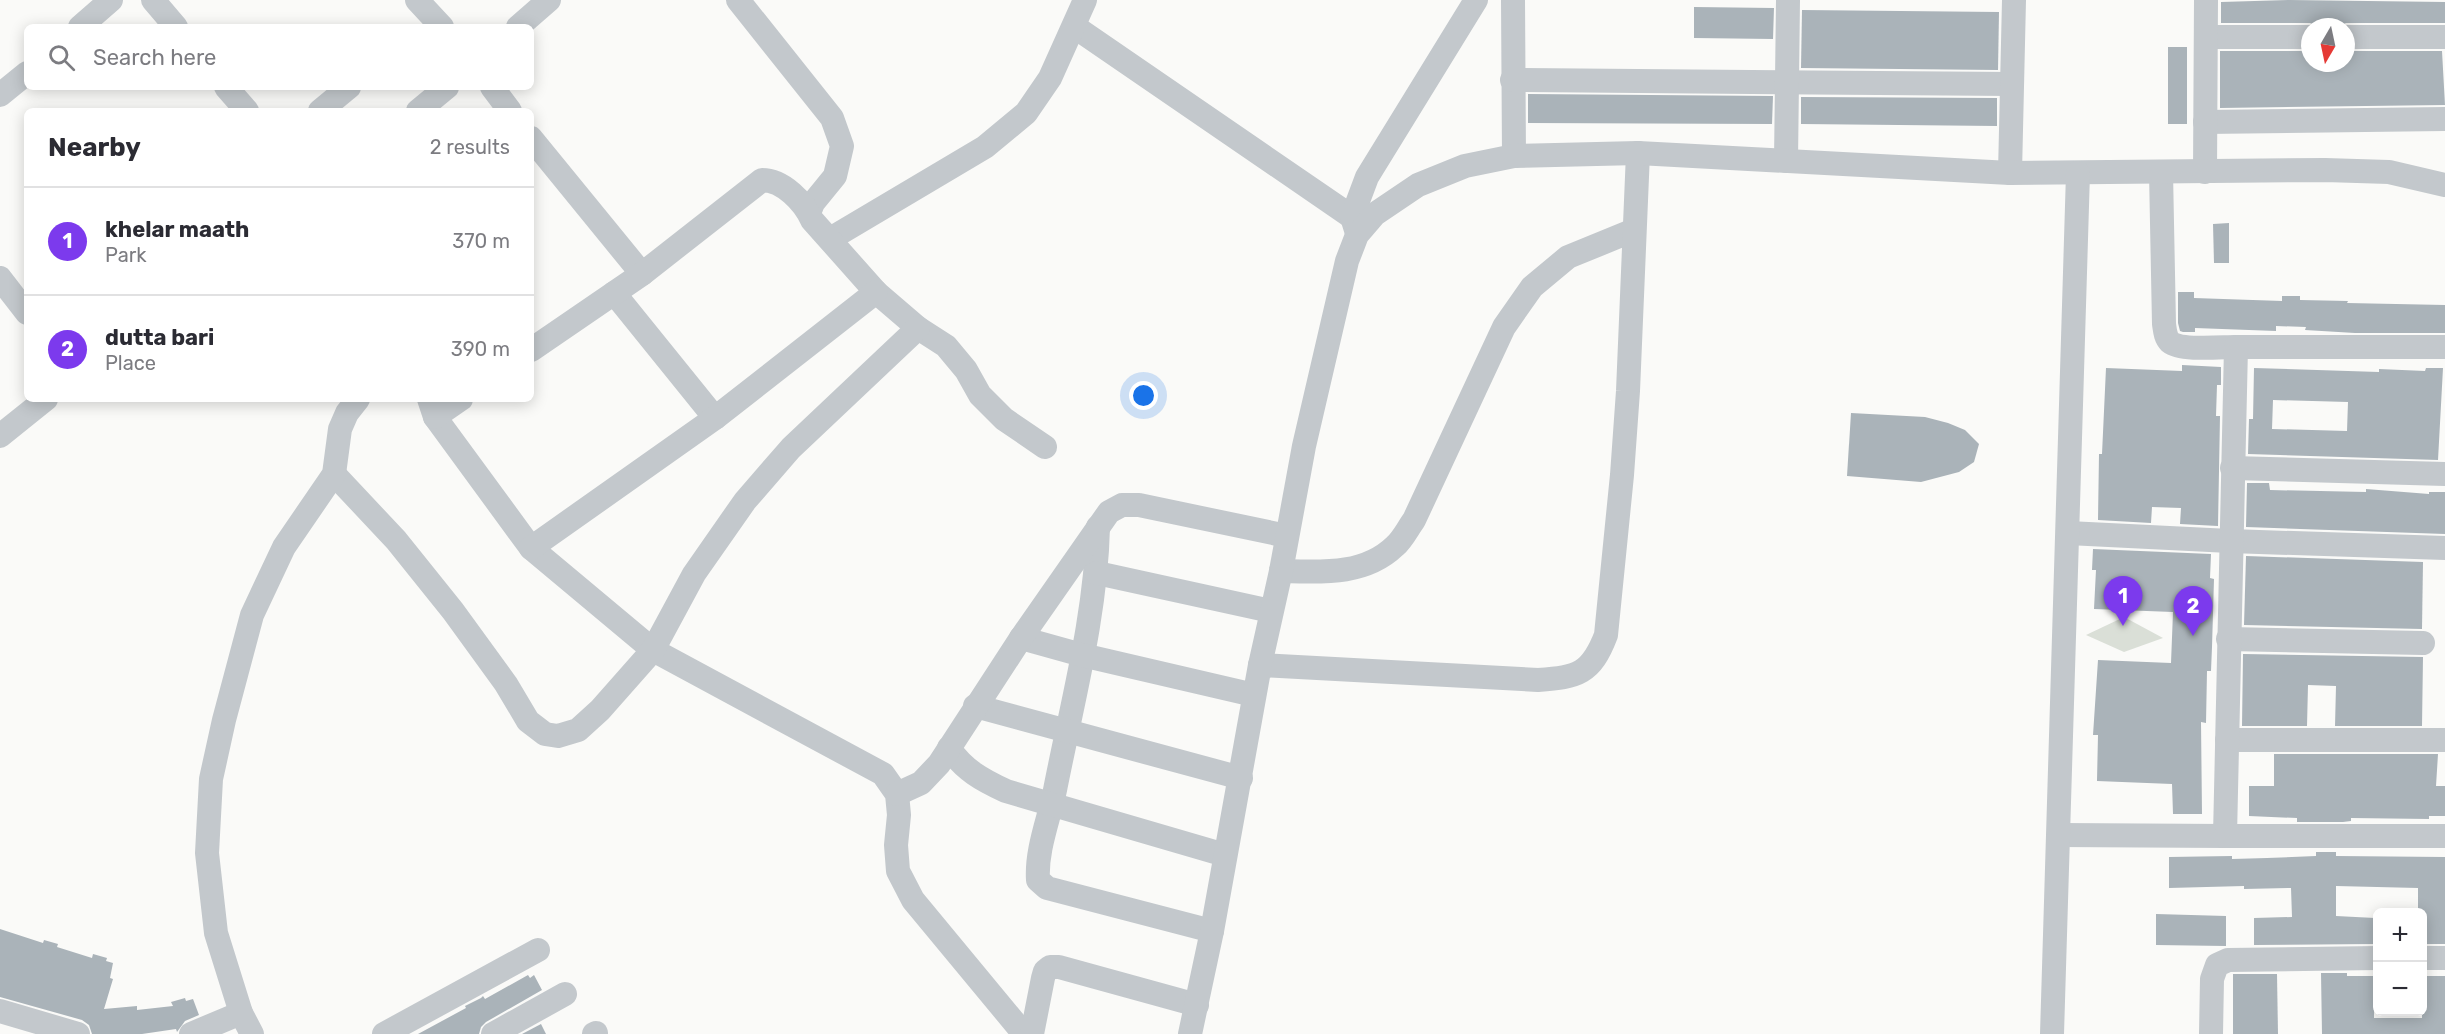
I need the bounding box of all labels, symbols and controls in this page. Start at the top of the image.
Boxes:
north arrow [2301,18,2355,72]
search box [24,24,534,90]
icon: search [45,41,78,74]
text: Search here [93,44,216,71]
text: Nearby [48,132,141,163]
text: 2 results [430,135,510,159]
text: khelar maath [105,216,249,243]
text: 1 [63,229,72,253]
text: 370 m [452,229,510,253]
text: Park [105,243,147,267]
text: dutta bari [105,324,214,351]
text: 2 [61,337,74,361]
text: 390 m [451,337,510,361]
text: Place [105,351,156,375]
your location [1129,381,1158,410]
pin: 1 [2104,576,2142,626]
pin: 2 [2174,586,2212,636]
map controls [2373,908,2427,1016]
button: + [2373,908,2427,962]
button: − [2373,962,2427,1016]

